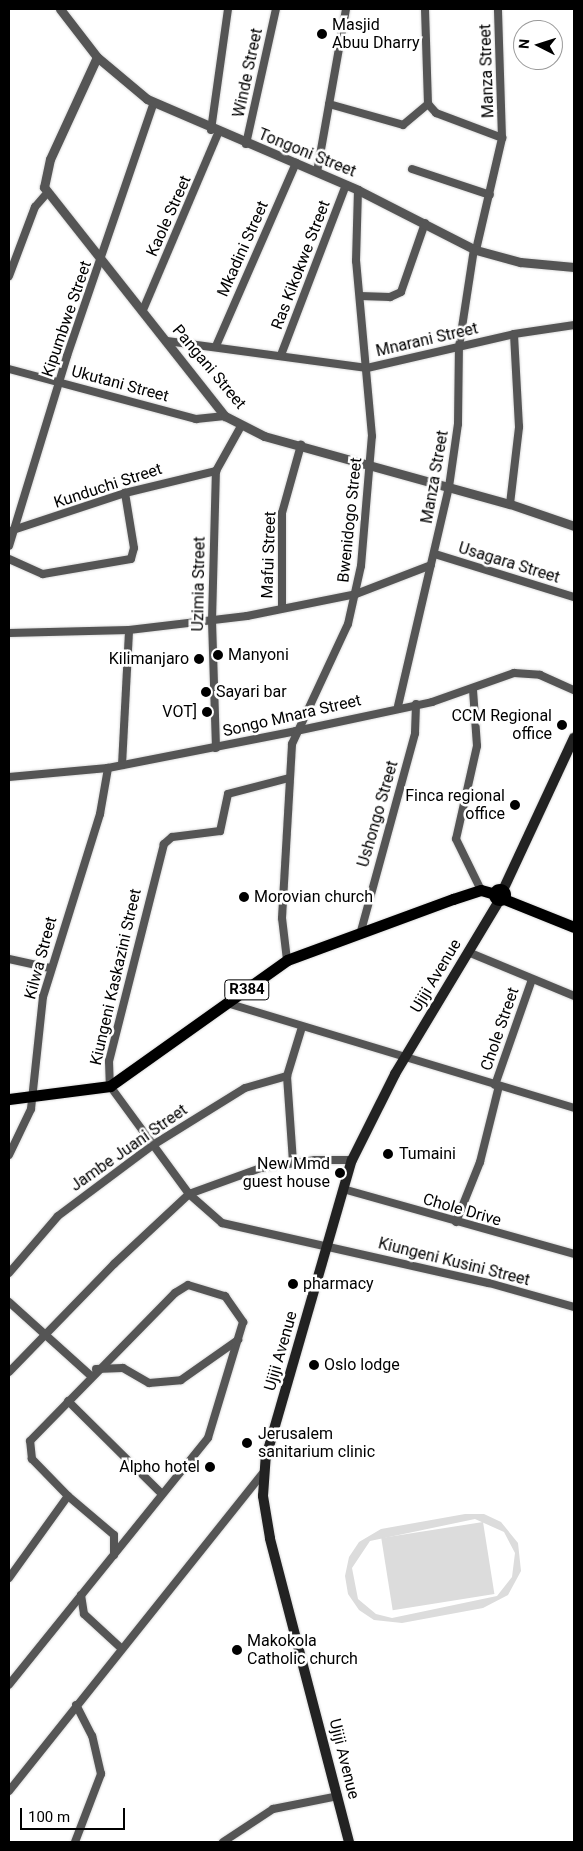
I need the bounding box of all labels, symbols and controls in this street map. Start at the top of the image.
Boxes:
place label: Masjid Abuu Dharry [332,15,420,53]
north arrow [513,20,563,70]
street label: Manza Street [476,24,498,118]
street label: Winde Street [229,27,267,119]
marker: Masjid Abuu Dharry [316,28,328,40]
text: N [516,38,532,49]
street label: Tongoni Street [255,125,359,181]
street label: Kaole Street [143,173,195,259]
street label: Mkadini Street [213,198,273,300]
street label: Ras Kikokwe Street [268,198,334,332]
street label: Kipumbwe Street [38,258,96,380]
street label: Mnarani Street [374,319,480,361]
street label: Pangani Street [168,321,250,413]
street label: Ukutani Street [69,362,171,406]
street label: Manza Street [417,429,453,525]
street label: Bwenidogo Street [334,457,366,583]
street label: Kunduchi Street [51,459,165,513]
street label: Mafui Street [258,511,280,599]
street label: Uzimia Street [189,536,209,632]
street label: Usagara Street [456,538,562,588]
place label: Manyoni [228,645,289,665]
place label: Kilimanjaro [109,649,189,669]
marker: Manyoni [212,649,224,661]
marker: Kilimanjaro [193,653,205,665]
place label: Sayari bar [216,682,287,702]
marker: Sayari bar [200,686,212,698]
street label: Songo Mnara Street [221,691,363,741]
place label: VOT] [162,702,197,722]
marker: VOT] [201,706,213,718]
place label: CCM Regional office [451,706,552,744]
marker: CCM Regional office [556,719,568,731]
street label: Ushongo Street [354,759,402,869]
place label: Finca regional office [405,786,505,824]
marker: Finca regional office [509,799,521,811]
street label: Kiungeni Kaskazini Street [86,887,146,1067]
place label: Morovian church [254,887,373,907]
marker: Morovian church [238,891,250,903]
street label: Kilwa Street [21,915,61,1001]
street label: Ujiji Avenue [407,936,465,1016]
road number: R384 [223,978,271,1002]
street label: Chole Street [477,985,523,1073]
street label: Jambe Juani Street [67,1100,191,1196]
place label: Tumaini [399,1144,456,1164]
marker: Tumaini [381,1147,395,1161]
place label: New Mmd guest house [243,1154,330,1192]
marker: New Mmd guest house [334,1167,346,1179]
street label: Chole Drive [421,1190,503,1230]
street label: Kiungeni Kusini Street [376,1234,532,1290]
place label: pharmacy [303,1274,374,1294]
marker: pharmacy [287,1278,299,1290]
street label: Ujiji Avenue [260,1309,302,1393]
place label: Oslo lodge [324,1355,400,1375]
marker: Oslo lodge [308,1359,320,1371]
place label: Jerusalem sanitarium clinic [258,1424,375,1462]
marker: Jerusalem sanitarium clinic [240,1436,254,1450]
place label: Alpho hotel [119,1457,200,1477]
marker: Alpho hotel [204,1461,216,1473]
place label: Makokola Catholic church [247,1631,358,1669]
marker: Makokola Catholic church [231,1644,243,1656]
street label: Ujiji Avenue [325,1717,363,1801]
scale bar [22,1798,128,1830]
text: 100 m [28,1808,70,1826]

